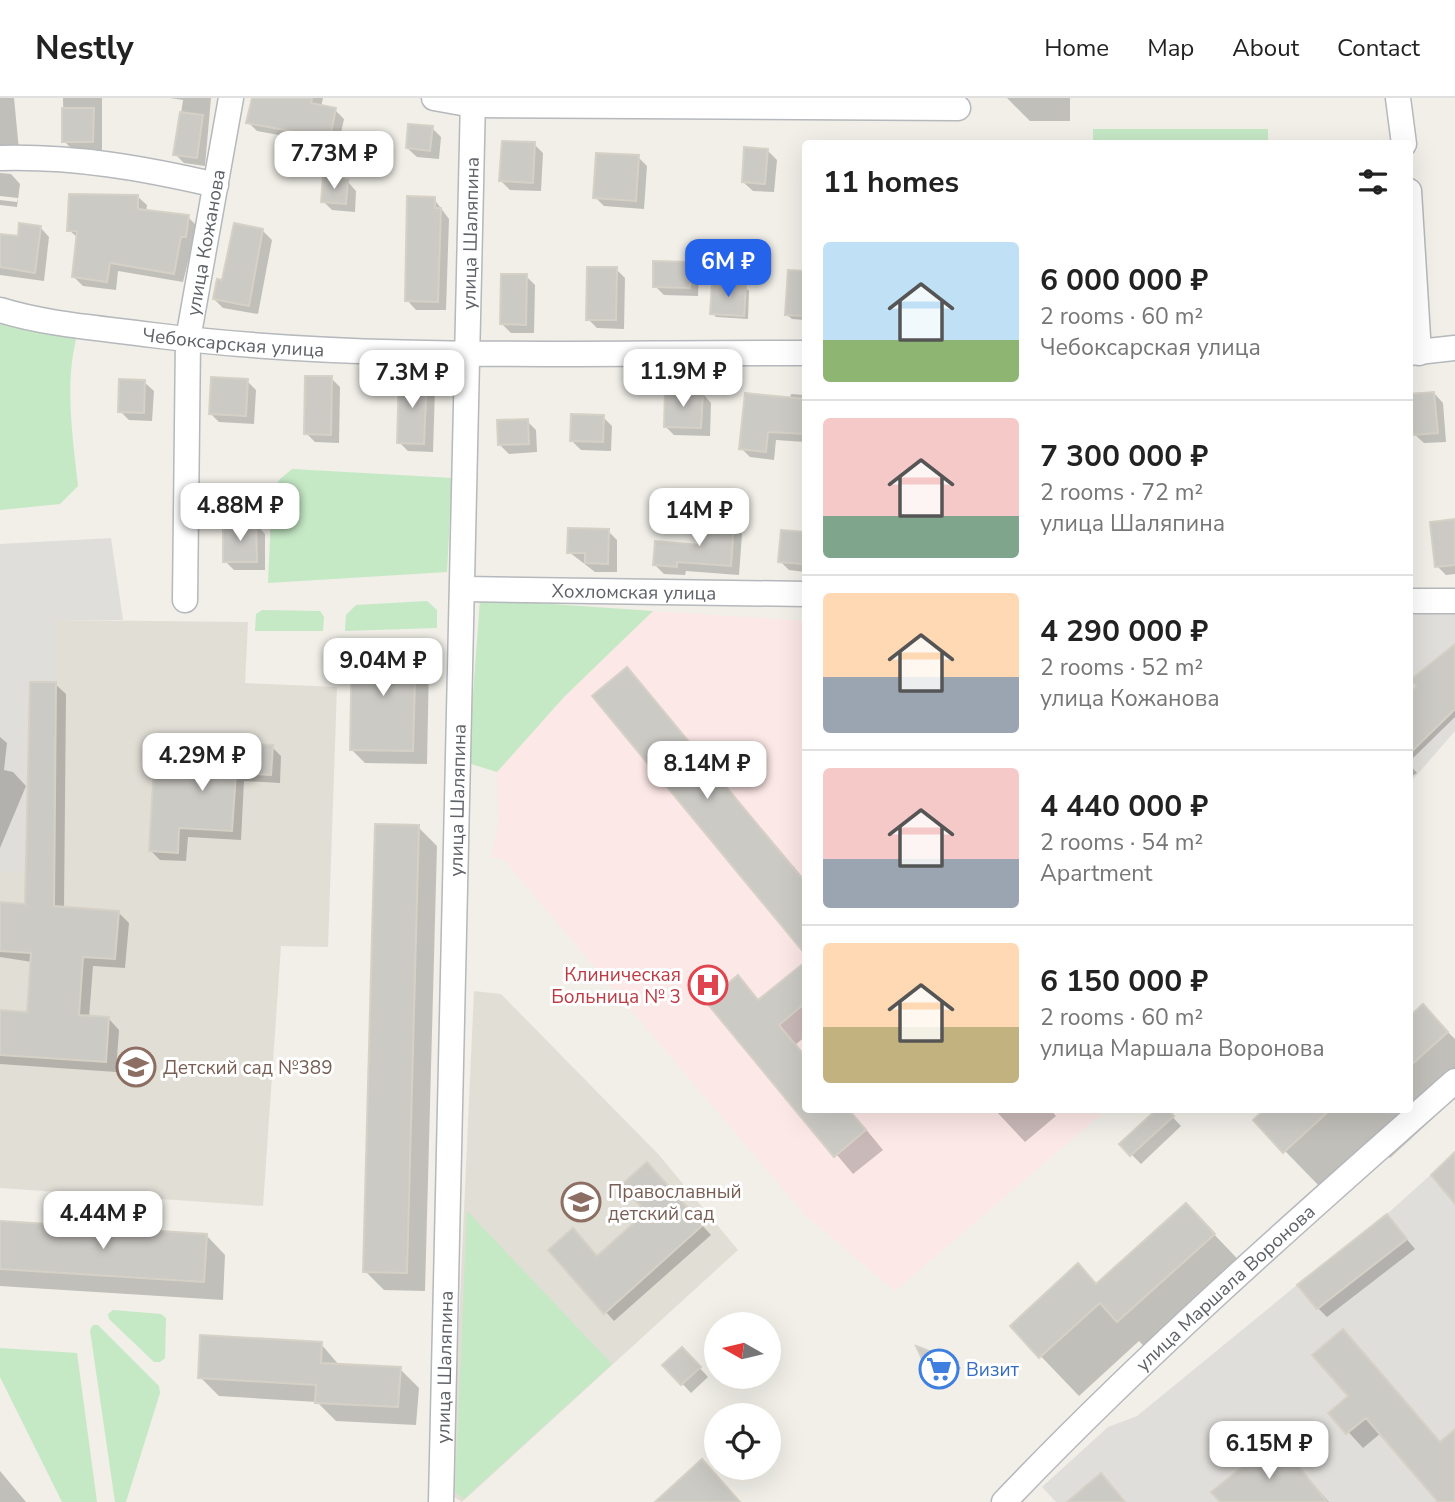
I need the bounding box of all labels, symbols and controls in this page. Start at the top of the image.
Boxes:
text: Nestly [35,26,134,71]
text: Home [1044,32,1109,64]
text: Map [1147,32,1194,64]
text: About [1232,32,1299,64]
text: Contact [1337,32,1420,64]
pin: 7.73M ₽ [269,132,399,191]
text: 7.73M ₽ [290,138,378,169]
street label: улица Шаляпина [456,157,486,310]
text: 11 homes [823,162,959,203]
icon: filters [1354,163,1392,201]
street label: улица Кожанова [180,167,232,318]
pin: 6M ₽ [687,240,769,299]
text: 6M ₽ [701,246,755,277]
text: 6 000 000 ₽ [1040,260,1208,301]
icon: home [879,270,963,354]
text: 2 rooms · 60 m² [1040,301,1203,332]
street label: Чебоксарская улица [141,322,325,364]
text: Чебоксарская улица [1040,332,1261,363]
pin: 7.3M ₽ [355,350,469,410]
pin: 11.9M ₽ [618,350,748,409]
text: 11.9M ₽ [639,356,727,387]
text: 7.3M ₽ [375,357,449,388]
text: 7 300 000 ₽ [1040,436,1208,477]
icon: home [879,446,963,530]
text: 2 rooms · 72 m² [1040,477,1203,508]
pin: 4.88M ₽ [175,484,305,543]
pin: 14M ₽ [650,489,748,548]
text: 4.88M ₽ [196,490,284,521]
text: 14M ₽ [665,495,733,526]
text: улица Шаляпина [1040,508,1225,539]
street label: Хохломская улица [551,578,716,607]
text: 4 290 000 ₽ [1040,611,1208,652]
icon: home [879,621,963,705]
pin: 9.04M ₽ [318,638,448,698]
text: 9.04M ₽ [339,645,427,676]
text: 2 rooms · 52 m² [1040,652,1203,683]
text: улица Кожанова [1040,683,1220,714]
street label: улица Шаляпина [443,723,473,877]
pin: 4.29M ₽ [137,734,267,793]
text: 4.29M ₽ [158,740,246,771]
pin: 8.14M ₽ [642,742,772,801]
text: 8.14M ₽ [663,748,751,779]
text: 4 440 000 ₽ [1040,786,1208,827]
icon: home [879,796,963,880]
text: 2 rooms · 54 m² [1040,827,1203,858]
text: Apartment [1040,858,1152,889]
text: 6 150 000 ₽ [1040,961,1208,1002]
place label: Клиническая Больница № 3 [551,962,681,1010]
hospital icon: Клиническая Больница № 3 [687,964,729,1006]
icon: home [879,971,963,1055]
text: 2 rooms · 60 m² [1040,1002,1203,1033]
text: улица Маршала Воронова [1040,1033,1325,1064]
school or university icon: Детский сад №389 [115,1046,157,1088]
place label: Детский сад №389 [163,1055,333,1081]
place label: Православный детский сад [608,1179,742,1227]
school or university icon: Православный детский сад [560,1181,602,1223]
pin: 4.44M ₽ [38,1192,168,1251]
text: 4.44M ₽ [59,1198,147,1229]
street label: улица Маршала Воронова [1130,1199,1321,1378]
street label: улица Шаляпина [430,1290,460,1444]
north arrow [704,1312,780,1390]
map controls [704,1312,781,1480]
supermarket icon: Визит [918,1348,960,1390]
place label: Визит [966,1357,1019,1383]
button: locate [704,1403,781,1480]
pin: 6.15M ₽ [1204,1422,1334,1481]
text: 6.15M ₽ [1225,1428,1313,1459]

